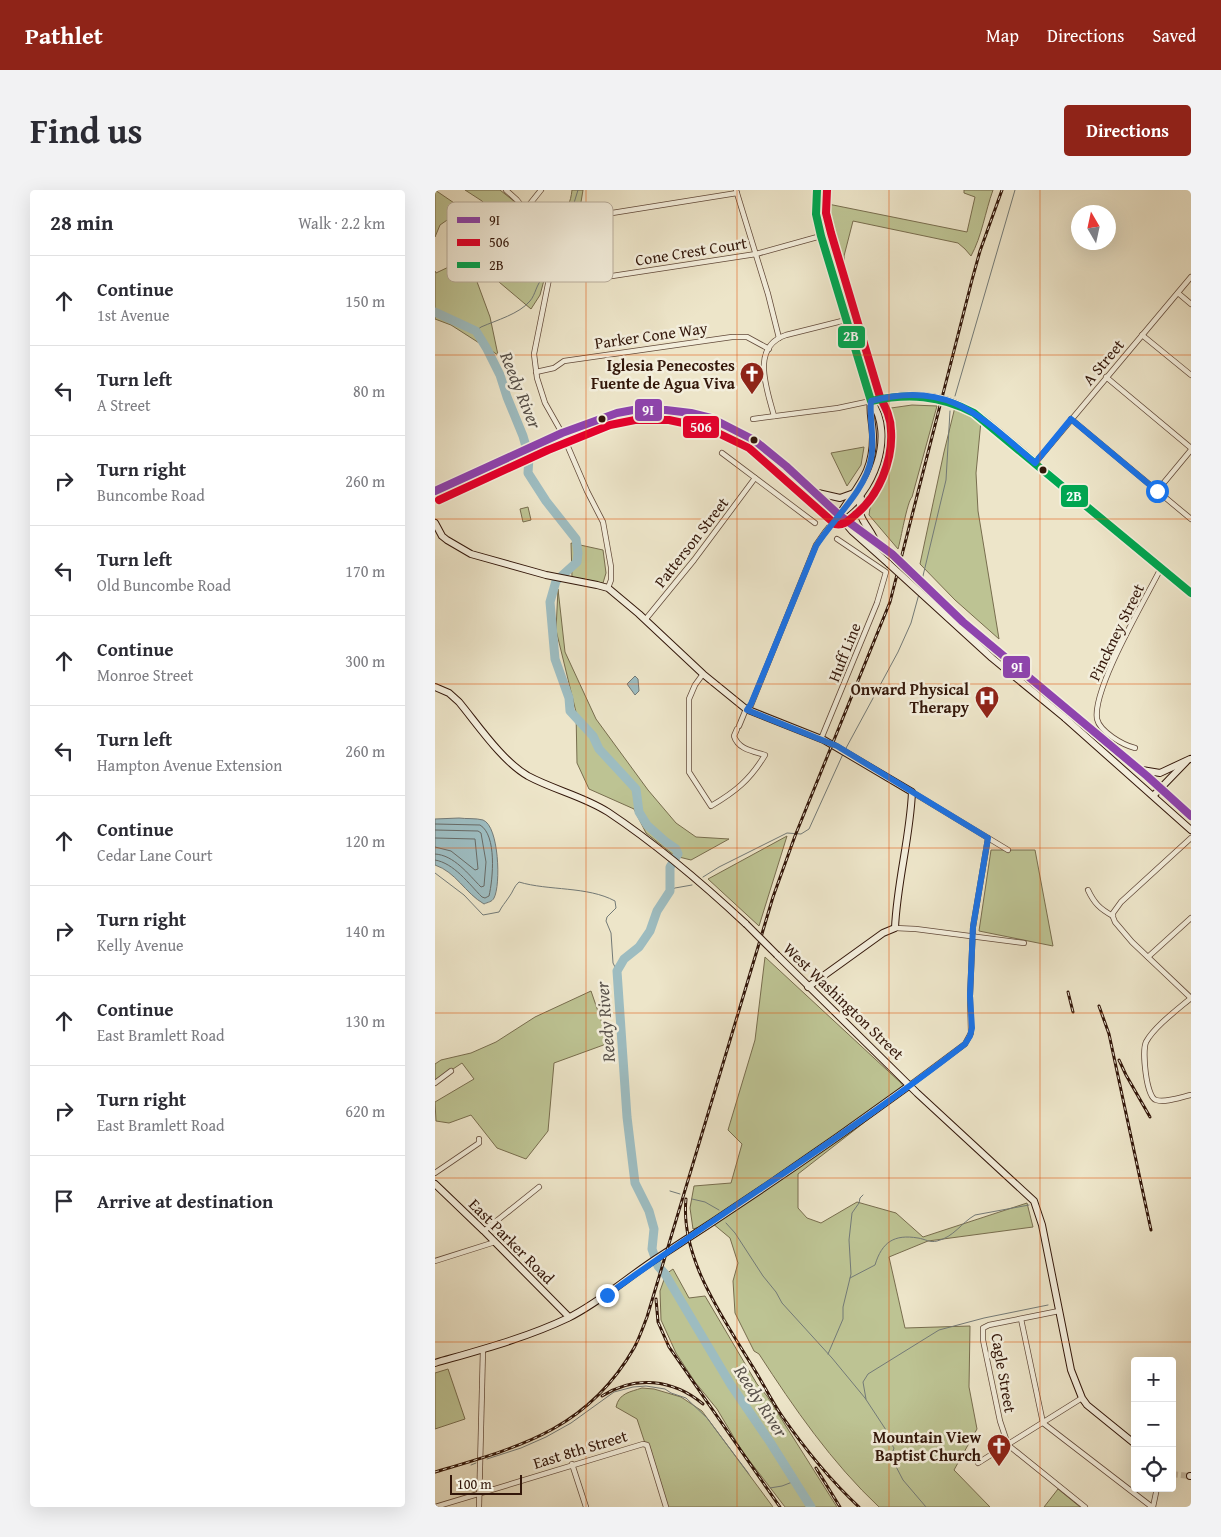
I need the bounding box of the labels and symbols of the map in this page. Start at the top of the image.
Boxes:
legend [447,202,613,282]
north arrow [1071,205,1116,250]
text: 9I [489,210,500,230]
street label: Cone Crest Court [633,230,749,272]
text: 506 [489,232,509,252]
text: 2B [489,255,504,275]
street label: Parker Cone Way [593,315,709,355]
line badge: 2B [837,325,866,349]
text: 2B [843,326,859,346]
street label: A Street [1077,333,1130,390]
water label: Reedy River [493,346,549,434]
place label: Iglesia Penecostes Fuente de Agua Viva [591,353,736,395]
church icon: Iglesia Penecostes Fuente de Agua Viva [739,361,765,395]
line badge: 9I [634,398,663,422]
text: 9I [642,400,654,420]
unlabelled marker [597,414,607,424]
line badge: 506 [682,415,720,439]
text: 506 [690,417,712,437]
unlabelled marker [749,435,759,445]
unlabelled marker [1038,465,1048,475]
route start [1146,480,1169,503]
line badge: 2B [1060,484,1089,508]
text: 2B [1066,486,1082,506]
street label: Patterson Street [648,491,734,592]
street label: Pinckney Street [1082,579,1150,685]
street label: Huff Line [821,619,867,685]
line badge: 9I [1002,655,1031,679]
text: 9I [1011,657,1023,677]
place label: Onward Physical Therapy [851,677,970,719]
hospital icon: Onward Physical Therapy [974,685,1000,719]
street label: West Washington Street [778,937,910,1065]
water label: Reedy River [588,979,622,1065]
street label: East Parker Road [464,1193,561,1290]
route end [596,1284,619,1307]
street label: Cagle Street [985,1331,1023,1415]
water label: Reedy River [727,1359,795,1443]
street label: East 8th Street [530,1423,630,1475]
place label: Mountain View Baptist Church [873,1425,982,1467]
church icon: Mountain View Baptist Church [986,1433,1012,1467]
scale bar [450,1472,523,1495]

